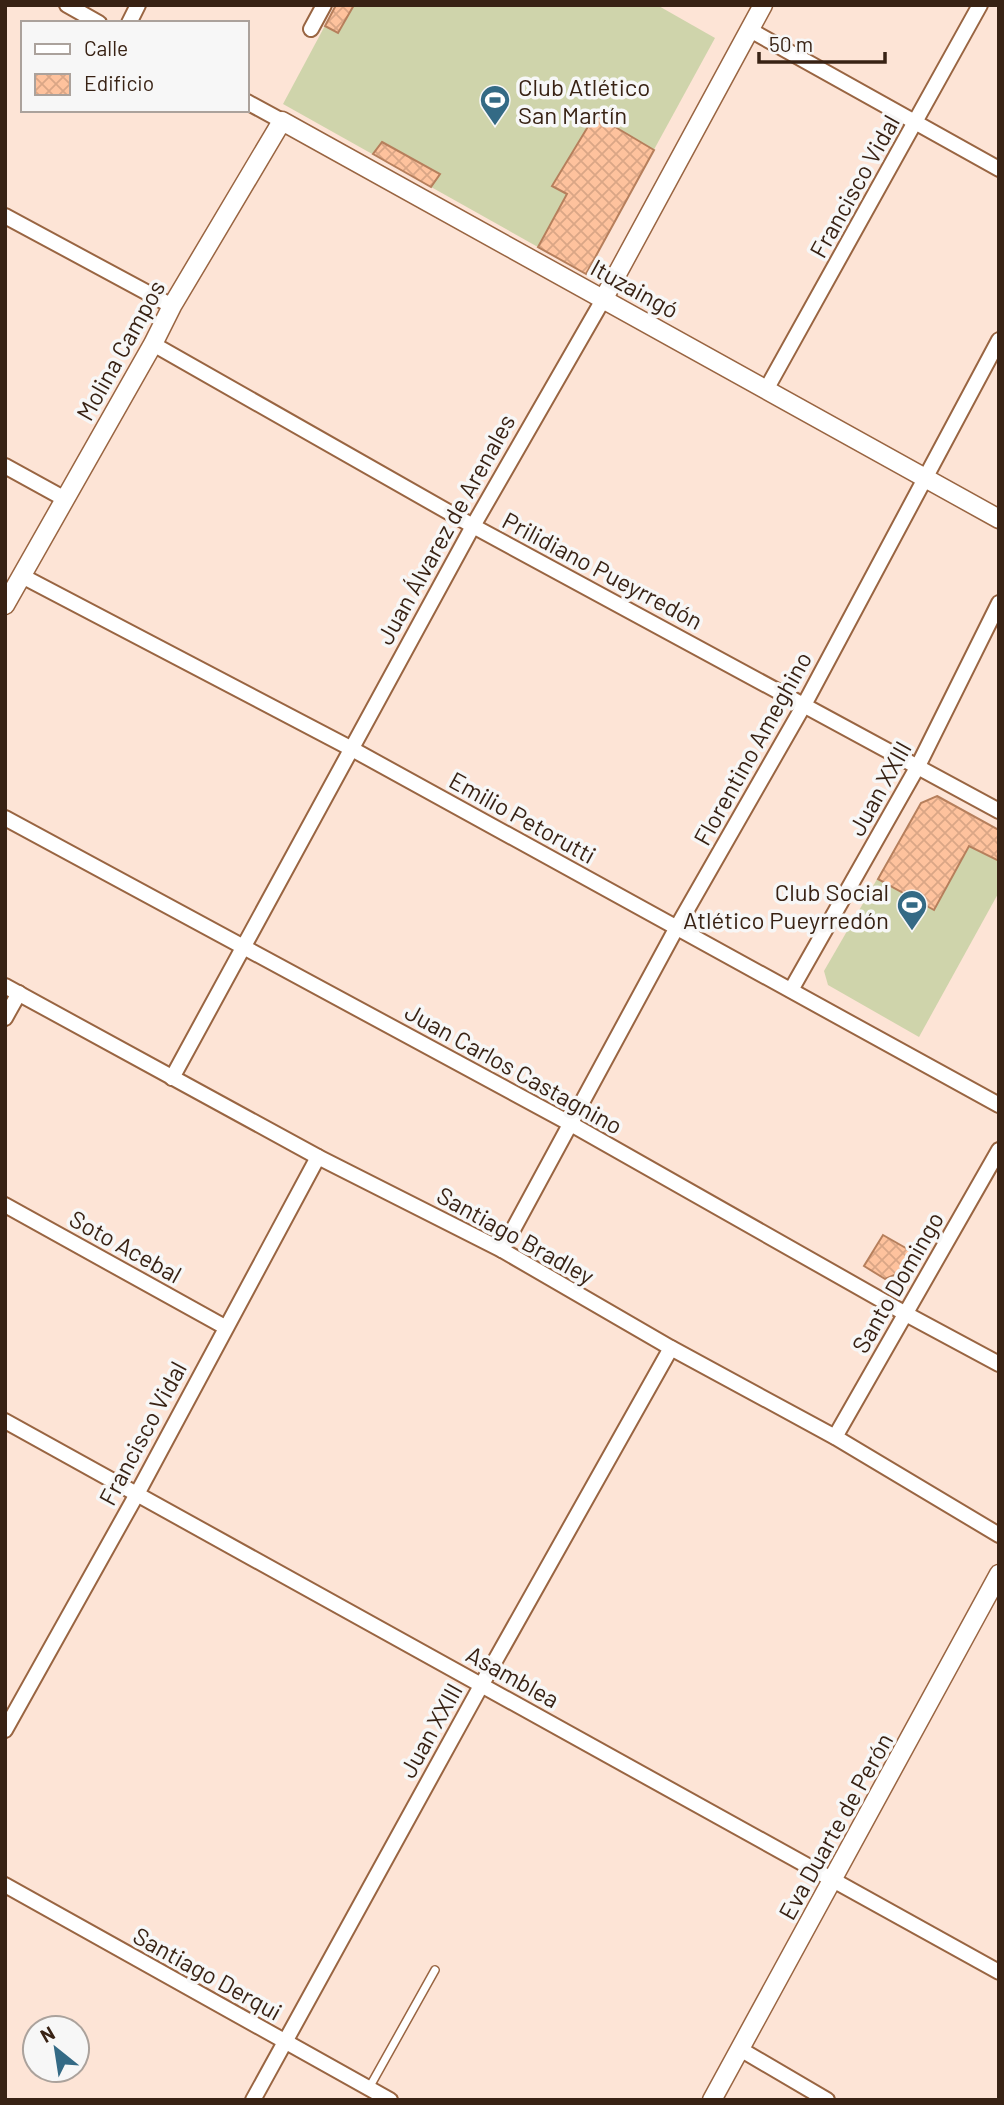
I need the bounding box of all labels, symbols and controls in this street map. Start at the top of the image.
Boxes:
legend [21,21,248,112]
scale bar [759,21,885,65]
text: 50 m [769,31,813,56]
text: Calle [84,35,128,60]
text: Edificio [84,70,154,95]
place label: Club Atlético San Martín [518,72,650,129]
sports icon: Club Atlético San Martín [478,83,512,127]
street label: Francisco Vidal [803,110,905,262]
street label: Ituzaingó [586,252,684,324]
street label: Molina Campos [69,275,171,425]
street label: Juan Álvarez de Arenales [370,409,520,649]
street label: Prilidiano Pueyrredón [498,505,708,635]
street label: Florentino Ameghino [687,646,817,850]
street label: Juan XXIII [841,736,917,840]
street label: Emilio Petorutti [445,765,601,869]
place label: Club Social Atlético Pueyrredón [683,877,889,934]
sports icon: Club Social Atlético Pueyrredón [895,888,929,932]
street label: Juan Carlos Castagnino [400,996,628,1140]
street label: Santiago Bradley [432,1180,600,1290]
street label: Soto Acebal [65,1203,187,1289]
street label: Santo Domingo [845,1206,949,1358]
street label: Francisco Vidal [92,1356,192,1510]
street label: Asamblea [461,1639,565,1713]
street label: Juan XXIII [392,1678,468,1782]
street label: Eva Duarte de Perón [772,1728,898,1924]
street label: Santiago Derqui [129,1920,287,2026]
north arrow [21,2014,91,2084]
text: N [36,2021,58,2047]

